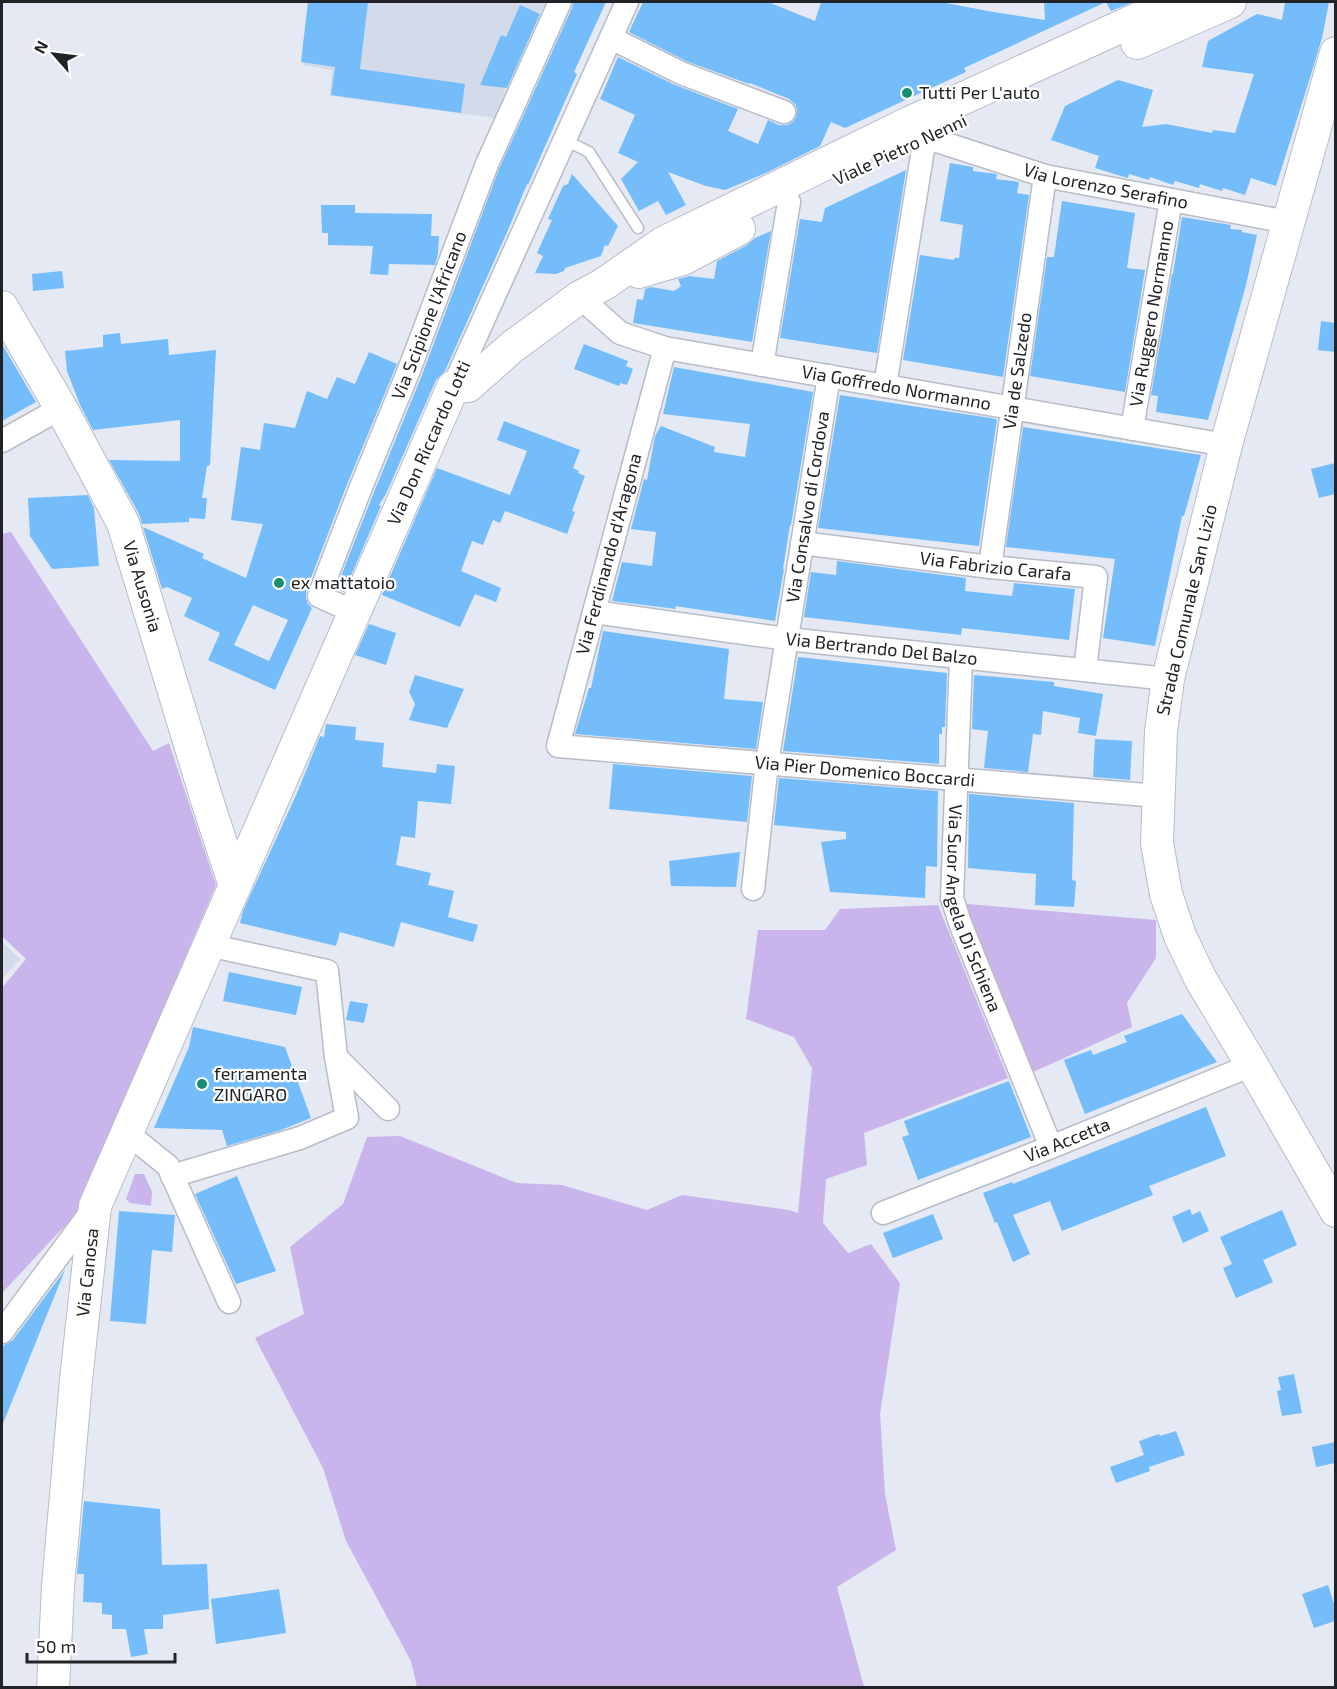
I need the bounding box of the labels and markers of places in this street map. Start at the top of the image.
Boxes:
place label: Tutti Per L'auto [919,81,1040,103]
marker: Tutti Per L'auto [900,86,914,100]
place label: ex mattatoio [291,571,395,593]
marker: ex mattatoio [272,576,286,590]
place label: ferramenta ZINGARO [214,1062,307,1105]
marker: ferramenta ZINGARO [195,1077,209,1091]

